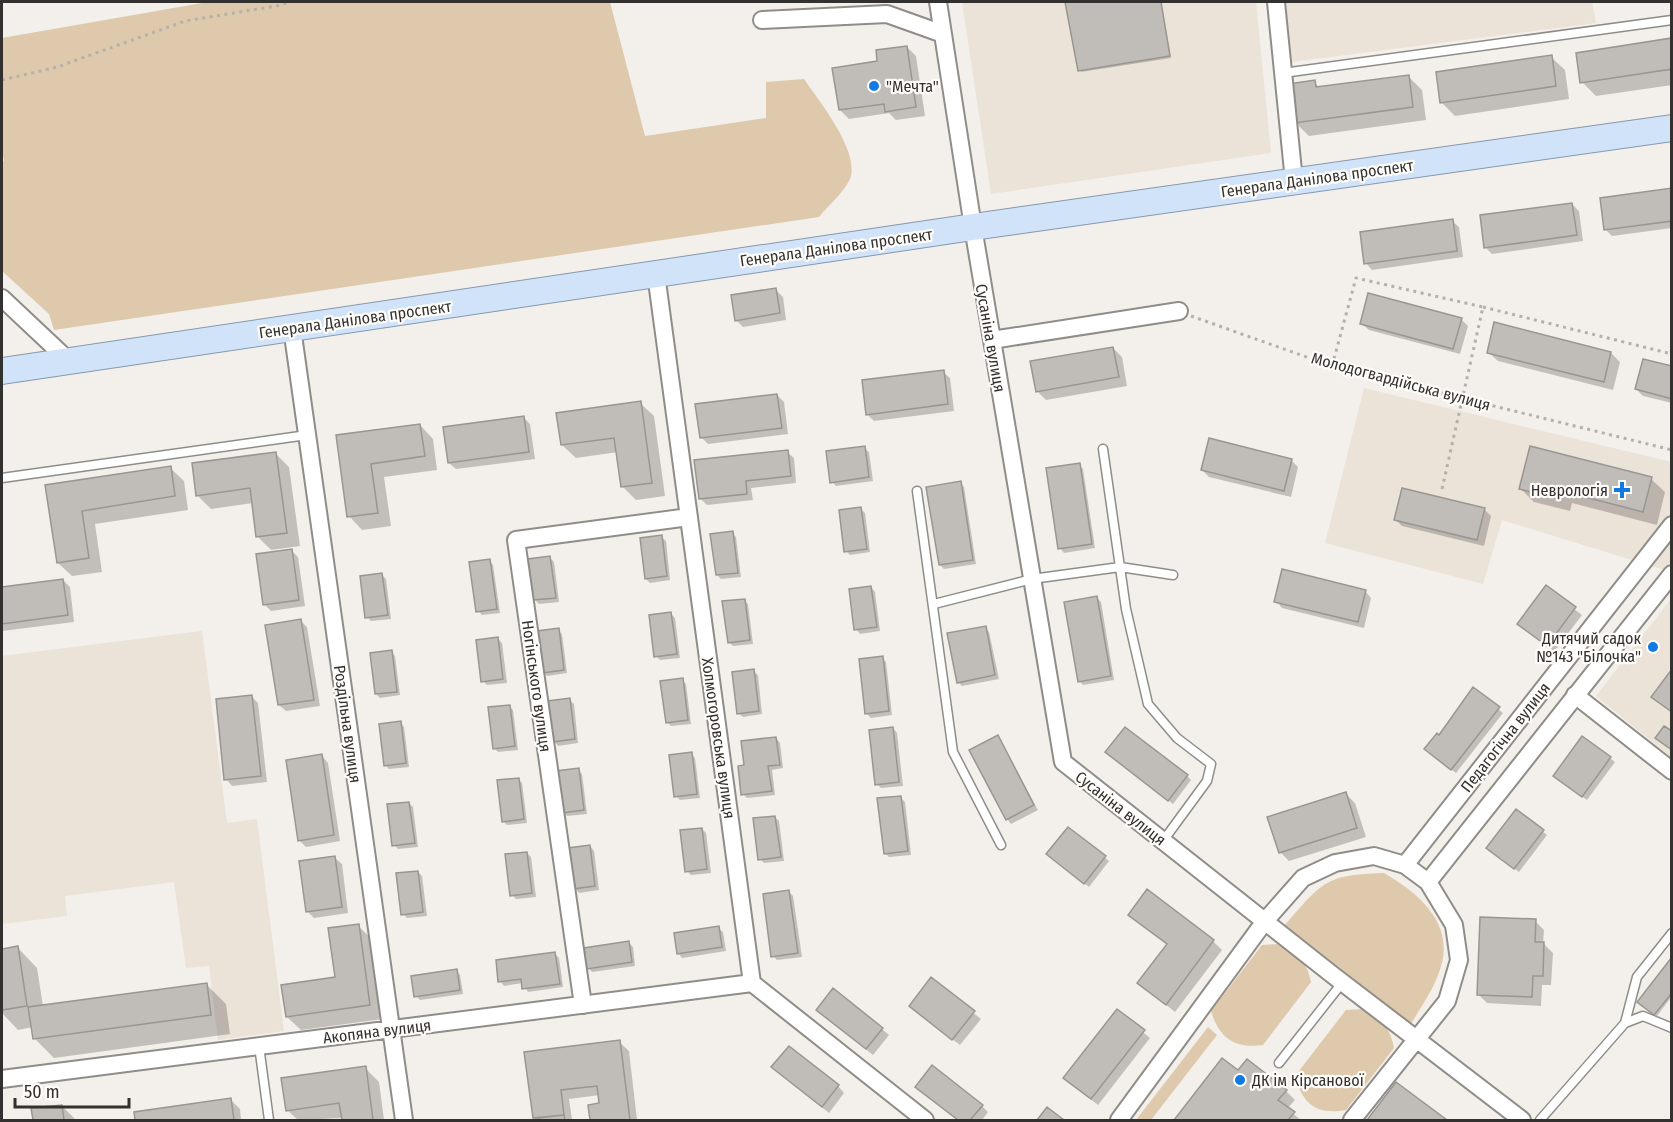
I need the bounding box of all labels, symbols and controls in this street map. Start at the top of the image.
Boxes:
place label: "Мечта" [886,77,939,96]
marker: "Мечта" [867,79,881,93]
street label: Генерала Данілова проспект [1220,156,1415,201]
street label: Генерала Данілова проспект [739,225,934,270]
street label: Сусаніна вулиця [972,282,1009,394]
street label: Генерала Данілова проспект [258,297,453,342]
street label: Молодогвардійська вулиця [1309,348,1493,415]
place label: Неврологія [1531,481,1608,500]
marker: Неврологія [1613,481,1631,499]
street label: Ногінського вулиця [518,619,555,753]
place label: Дитячий садок №143 "Білочка" [1536,629,1641,666]
marker: Дитячий садок №143 "Білочка" [1646,640,1660,654]
street label: Холмогоровська вулиця [698,656,739,820]
street label: Роздільна вулиця [330,664,365,784]
street label: Педагогічна вулиця [1457,679,1554,796]
street label: Сусаніна вулиця [1072,767,1170,850]
street label: Акопяна вулиця [322,1015,432,1048]
scale bar [15,1071,129,1109]
place label: ДК ім Кірсанової [1251,1071,1365,1090]
marker: ДК ім Кірсанової [1233,1073,1247,1087]
text: 50 m [24,1081,60,1103]

